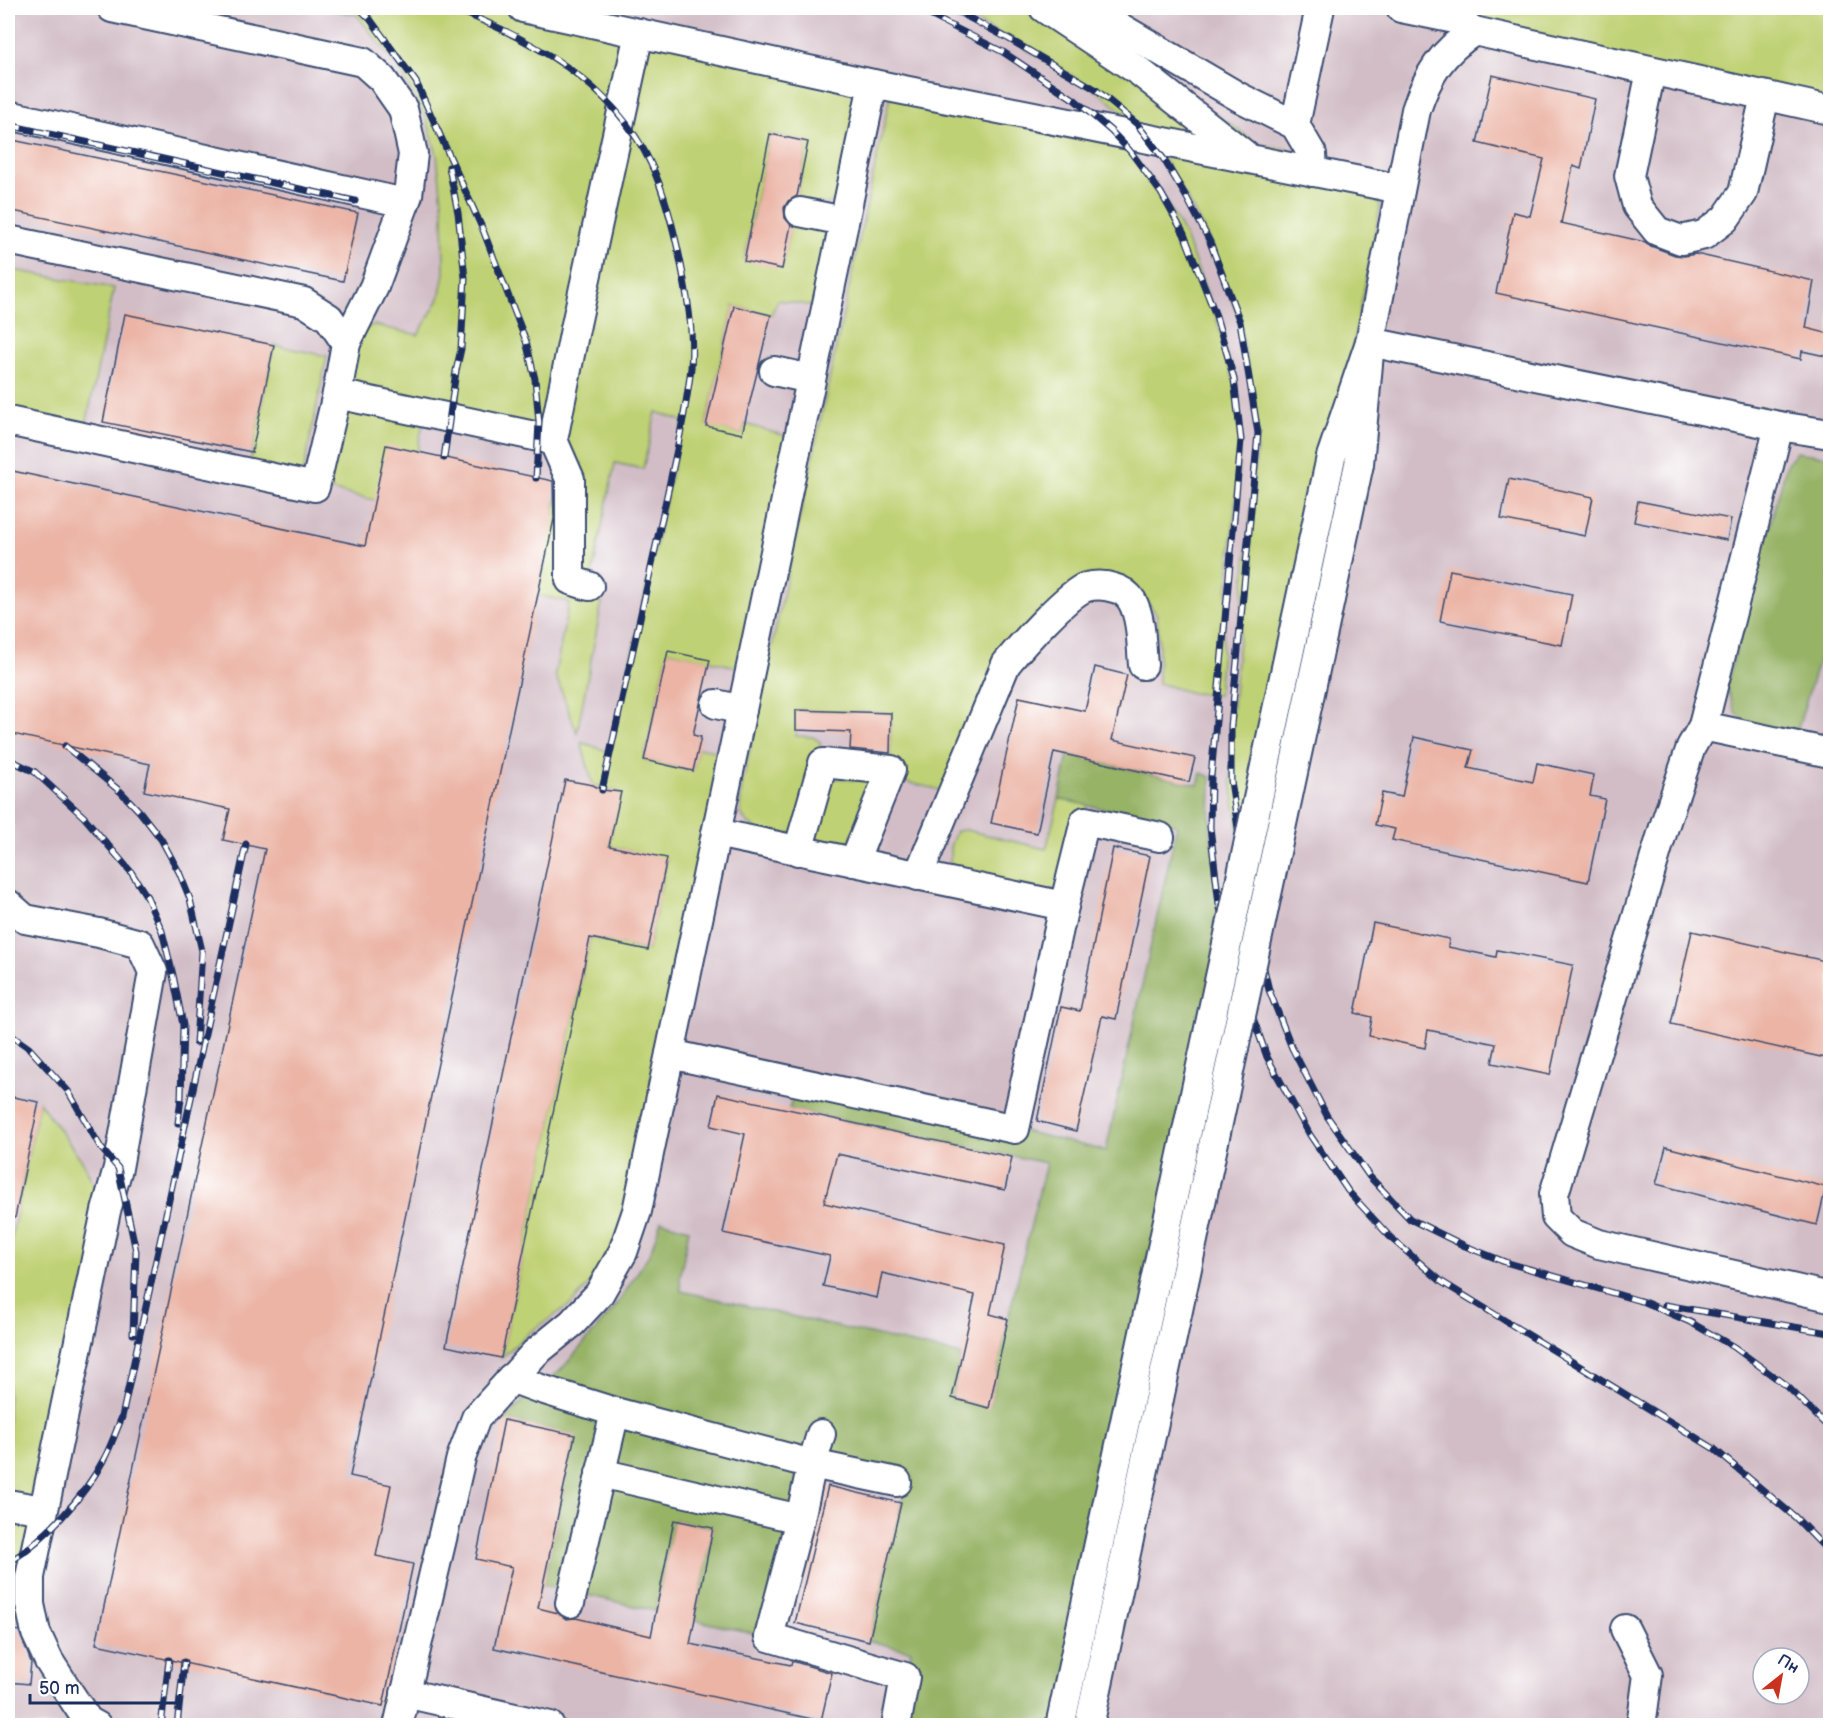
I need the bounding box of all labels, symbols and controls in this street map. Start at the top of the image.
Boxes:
north arrow [1751,1646,1811,1706]
text: Пн [1774,1651,1802,1678]
scale bar [30,1667,180,1705]
text: 50 m [39,1678,80,1699]

